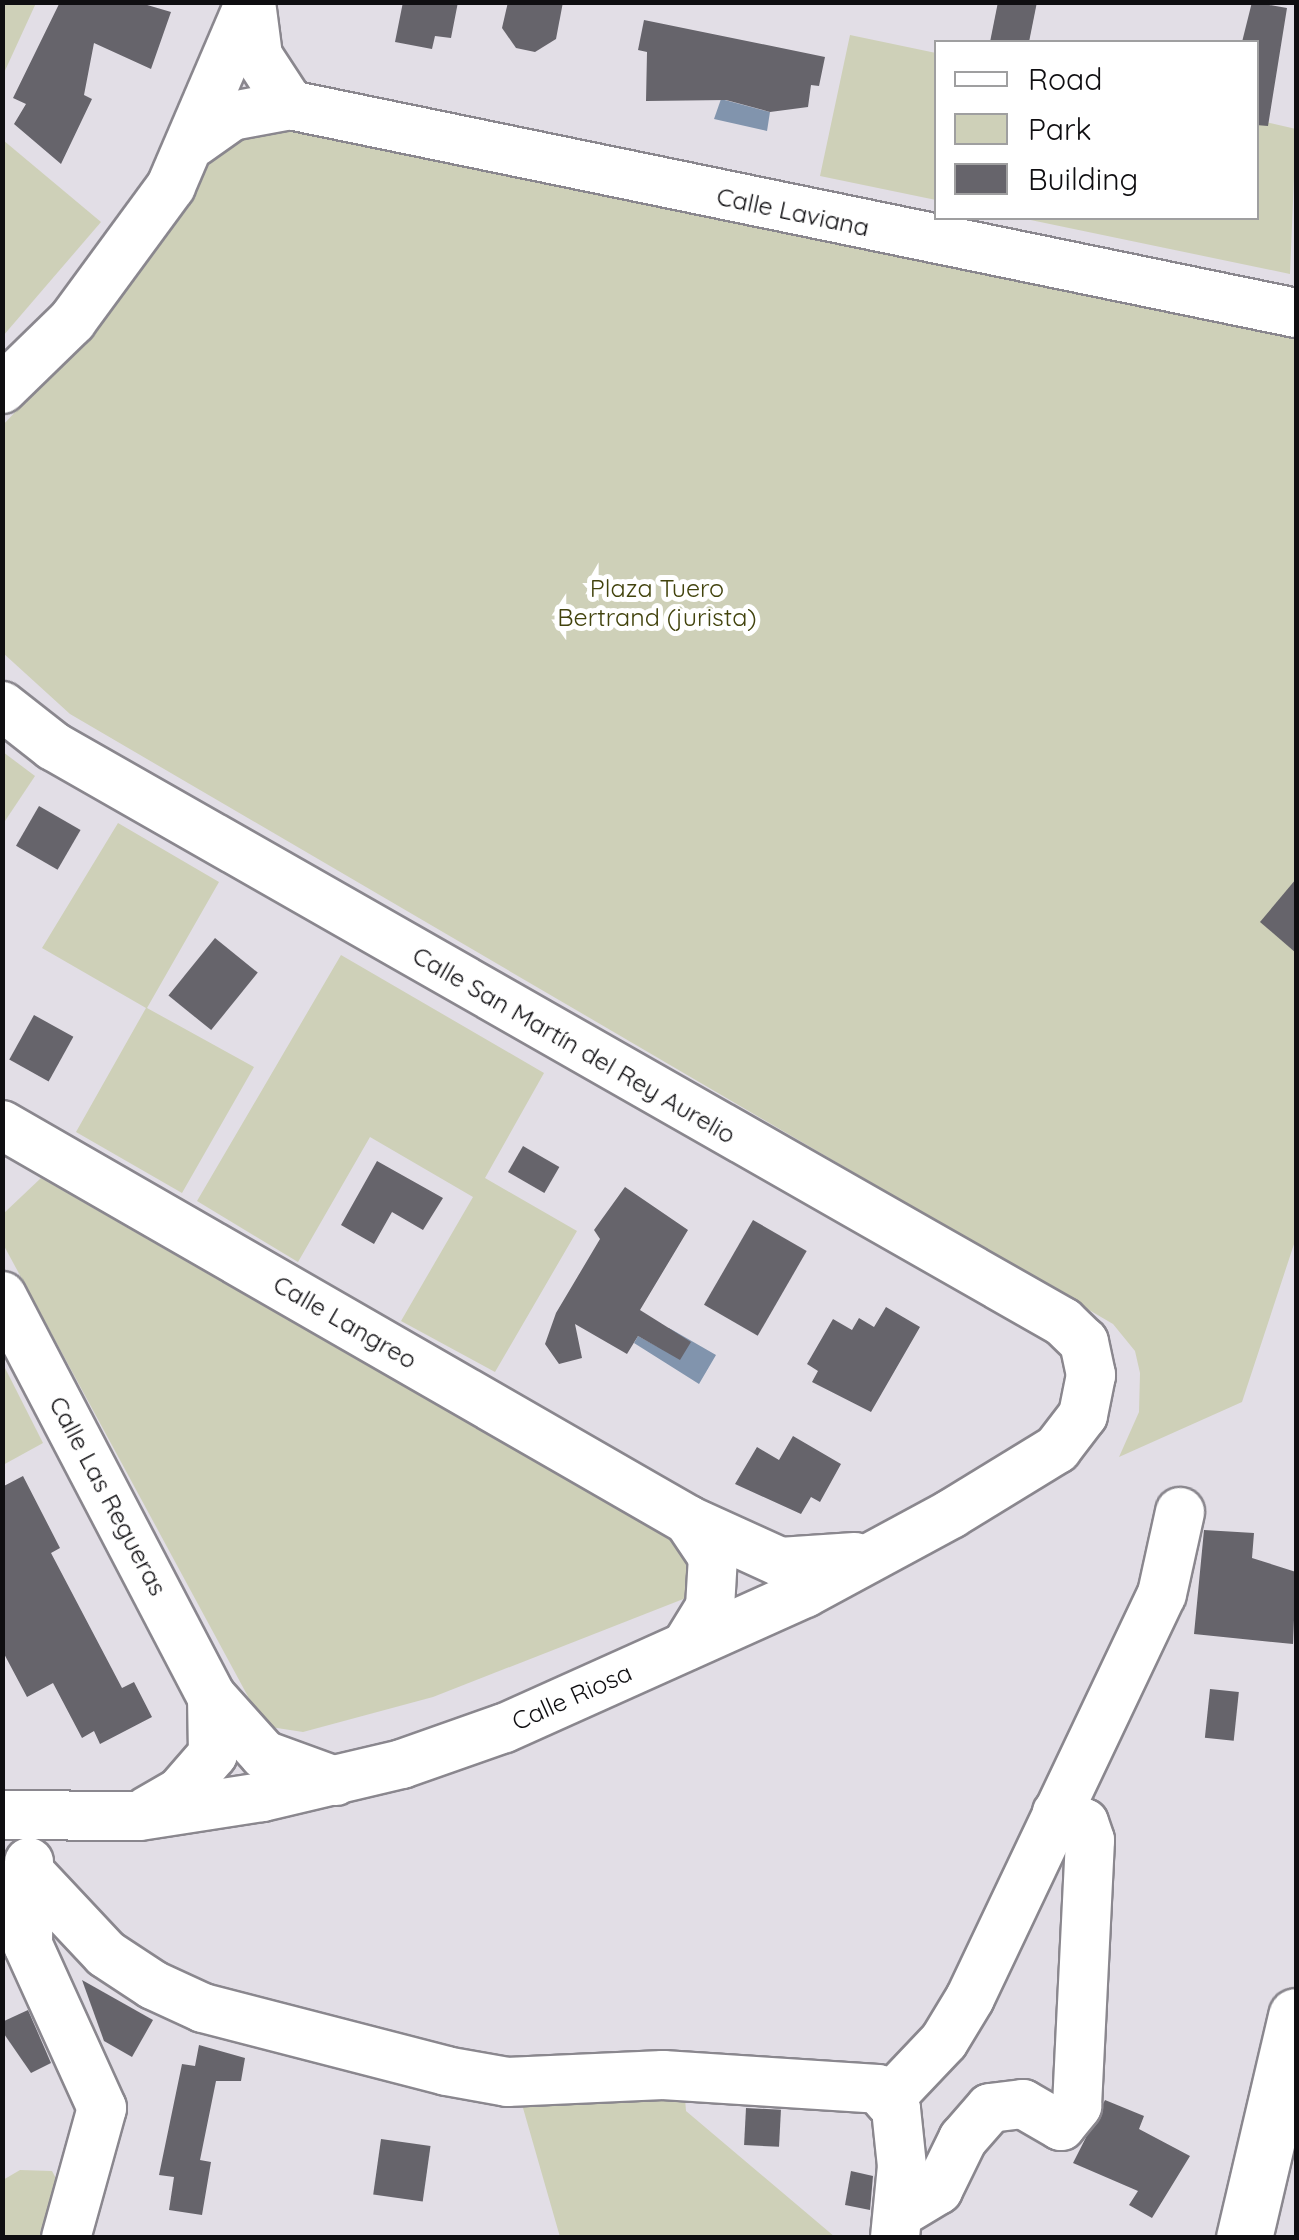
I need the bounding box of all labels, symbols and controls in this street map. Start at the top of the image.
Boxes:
legend [934,40,1259,220]
text: Road [1028,60,1102,98]
text: Park [1028,110,1092,148]
text: Building [1028,160,1138,198]
street label: Calle Laviana [714,181,872,243]
park label: Plaza Tuero Bertrand (jurista) [557,574,757,633]
street label: Calle San Martín del Rey Aurelio [407,940,741,1150]
street label: Calle Langreo [268,1269,422,1375]
street label: Calle Las Regueras [43,1391,173,1601]
street label: Calle Riosa [507,1657,637,1737]

